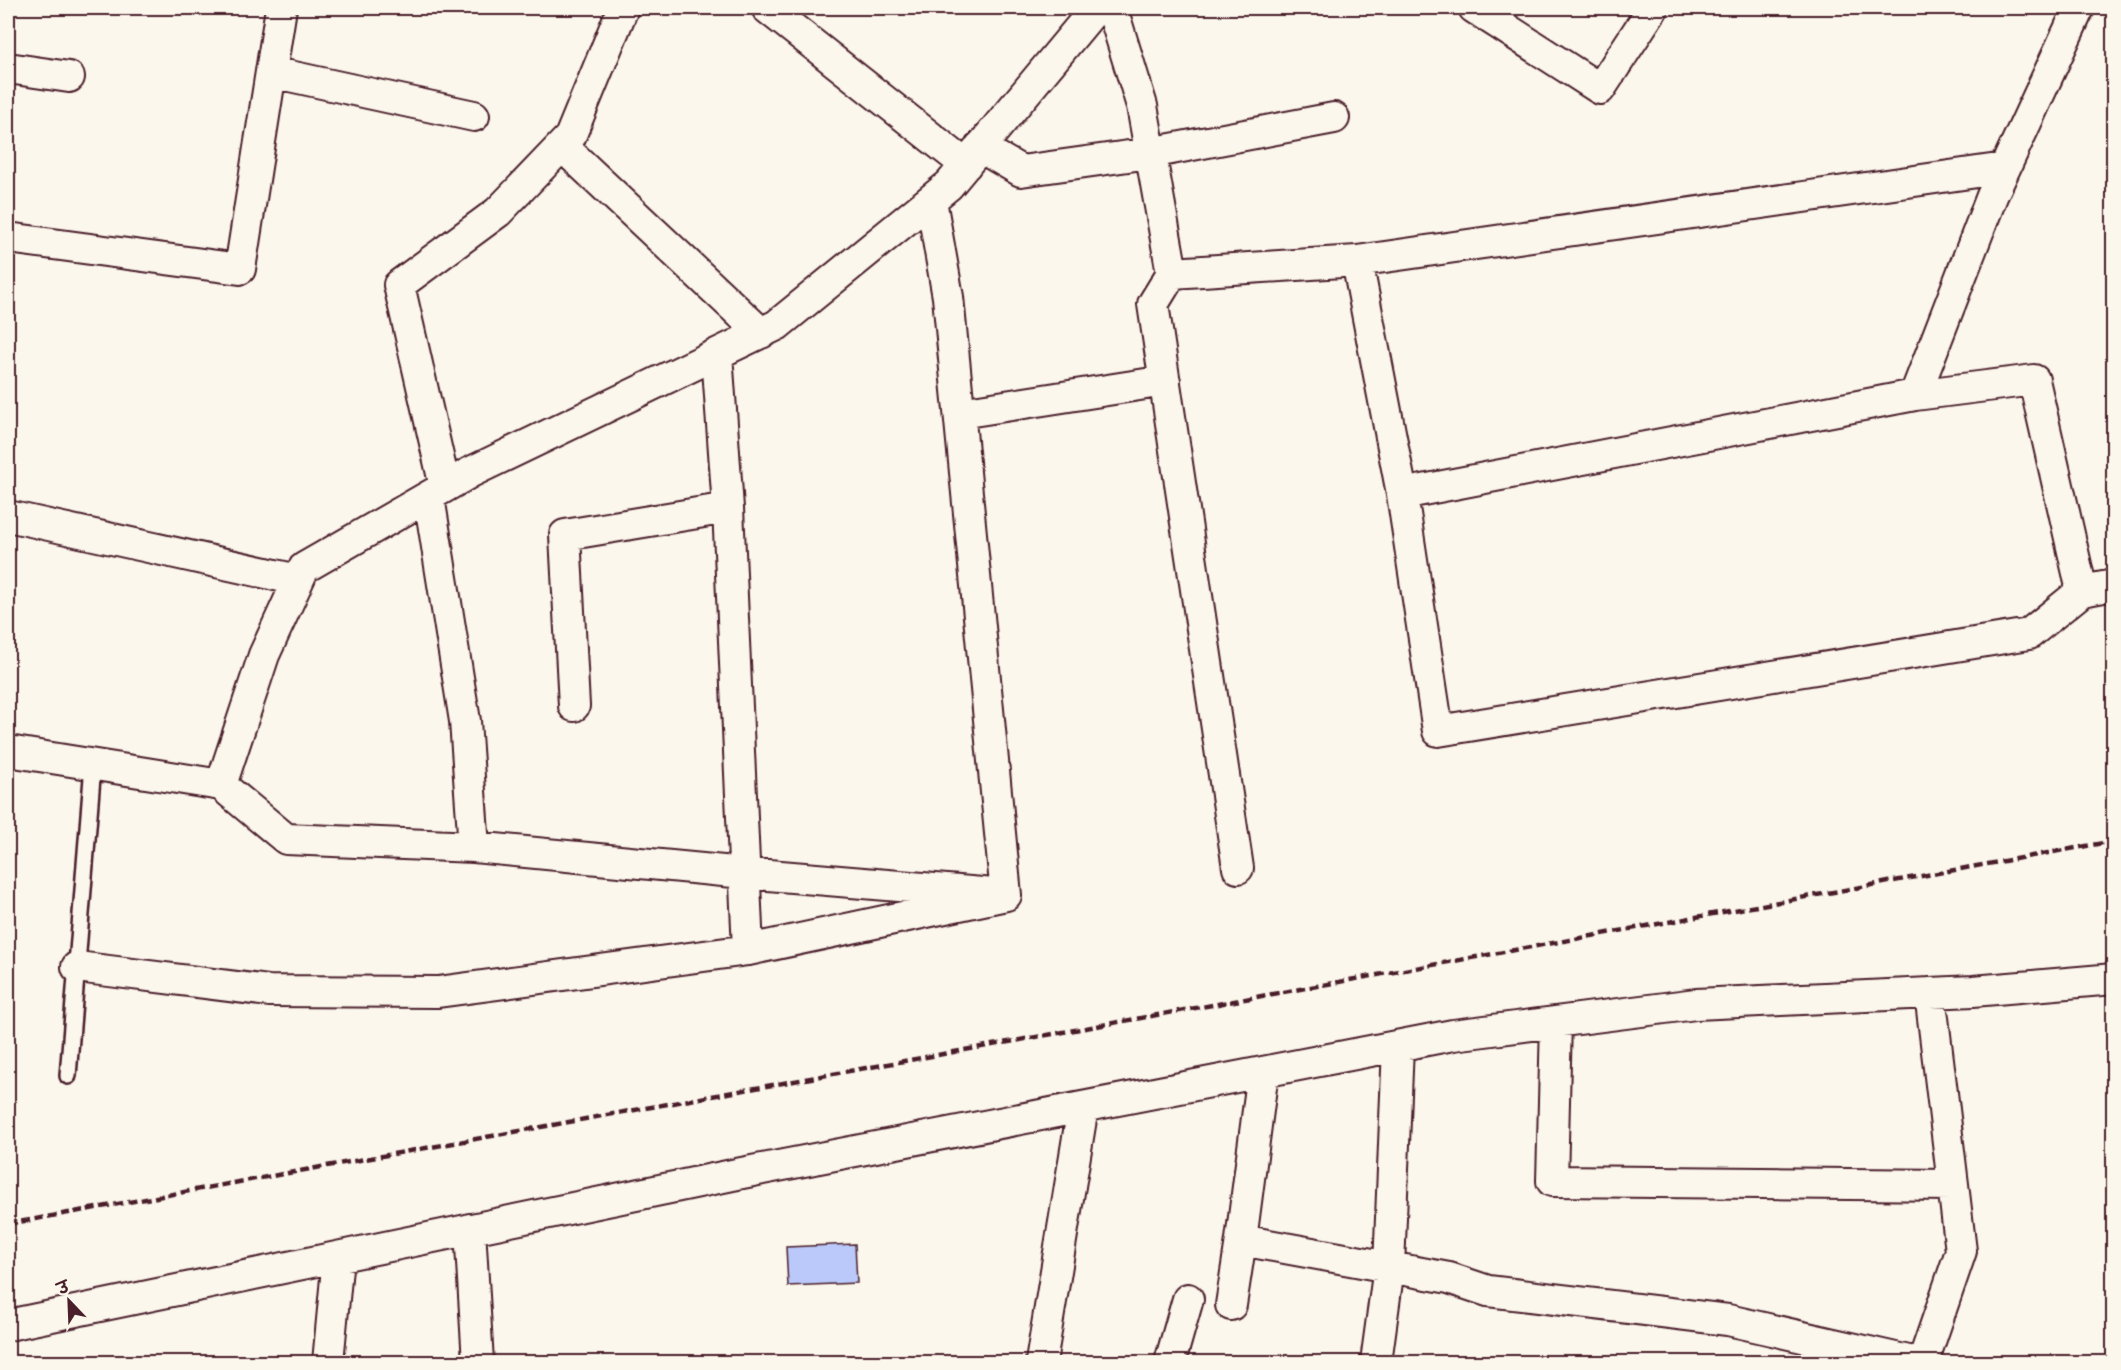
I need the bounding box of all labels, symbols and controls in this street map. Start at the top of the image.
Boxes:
north arrow [39,1271,99,1331]
text: उ [53,1277,74,1300]

